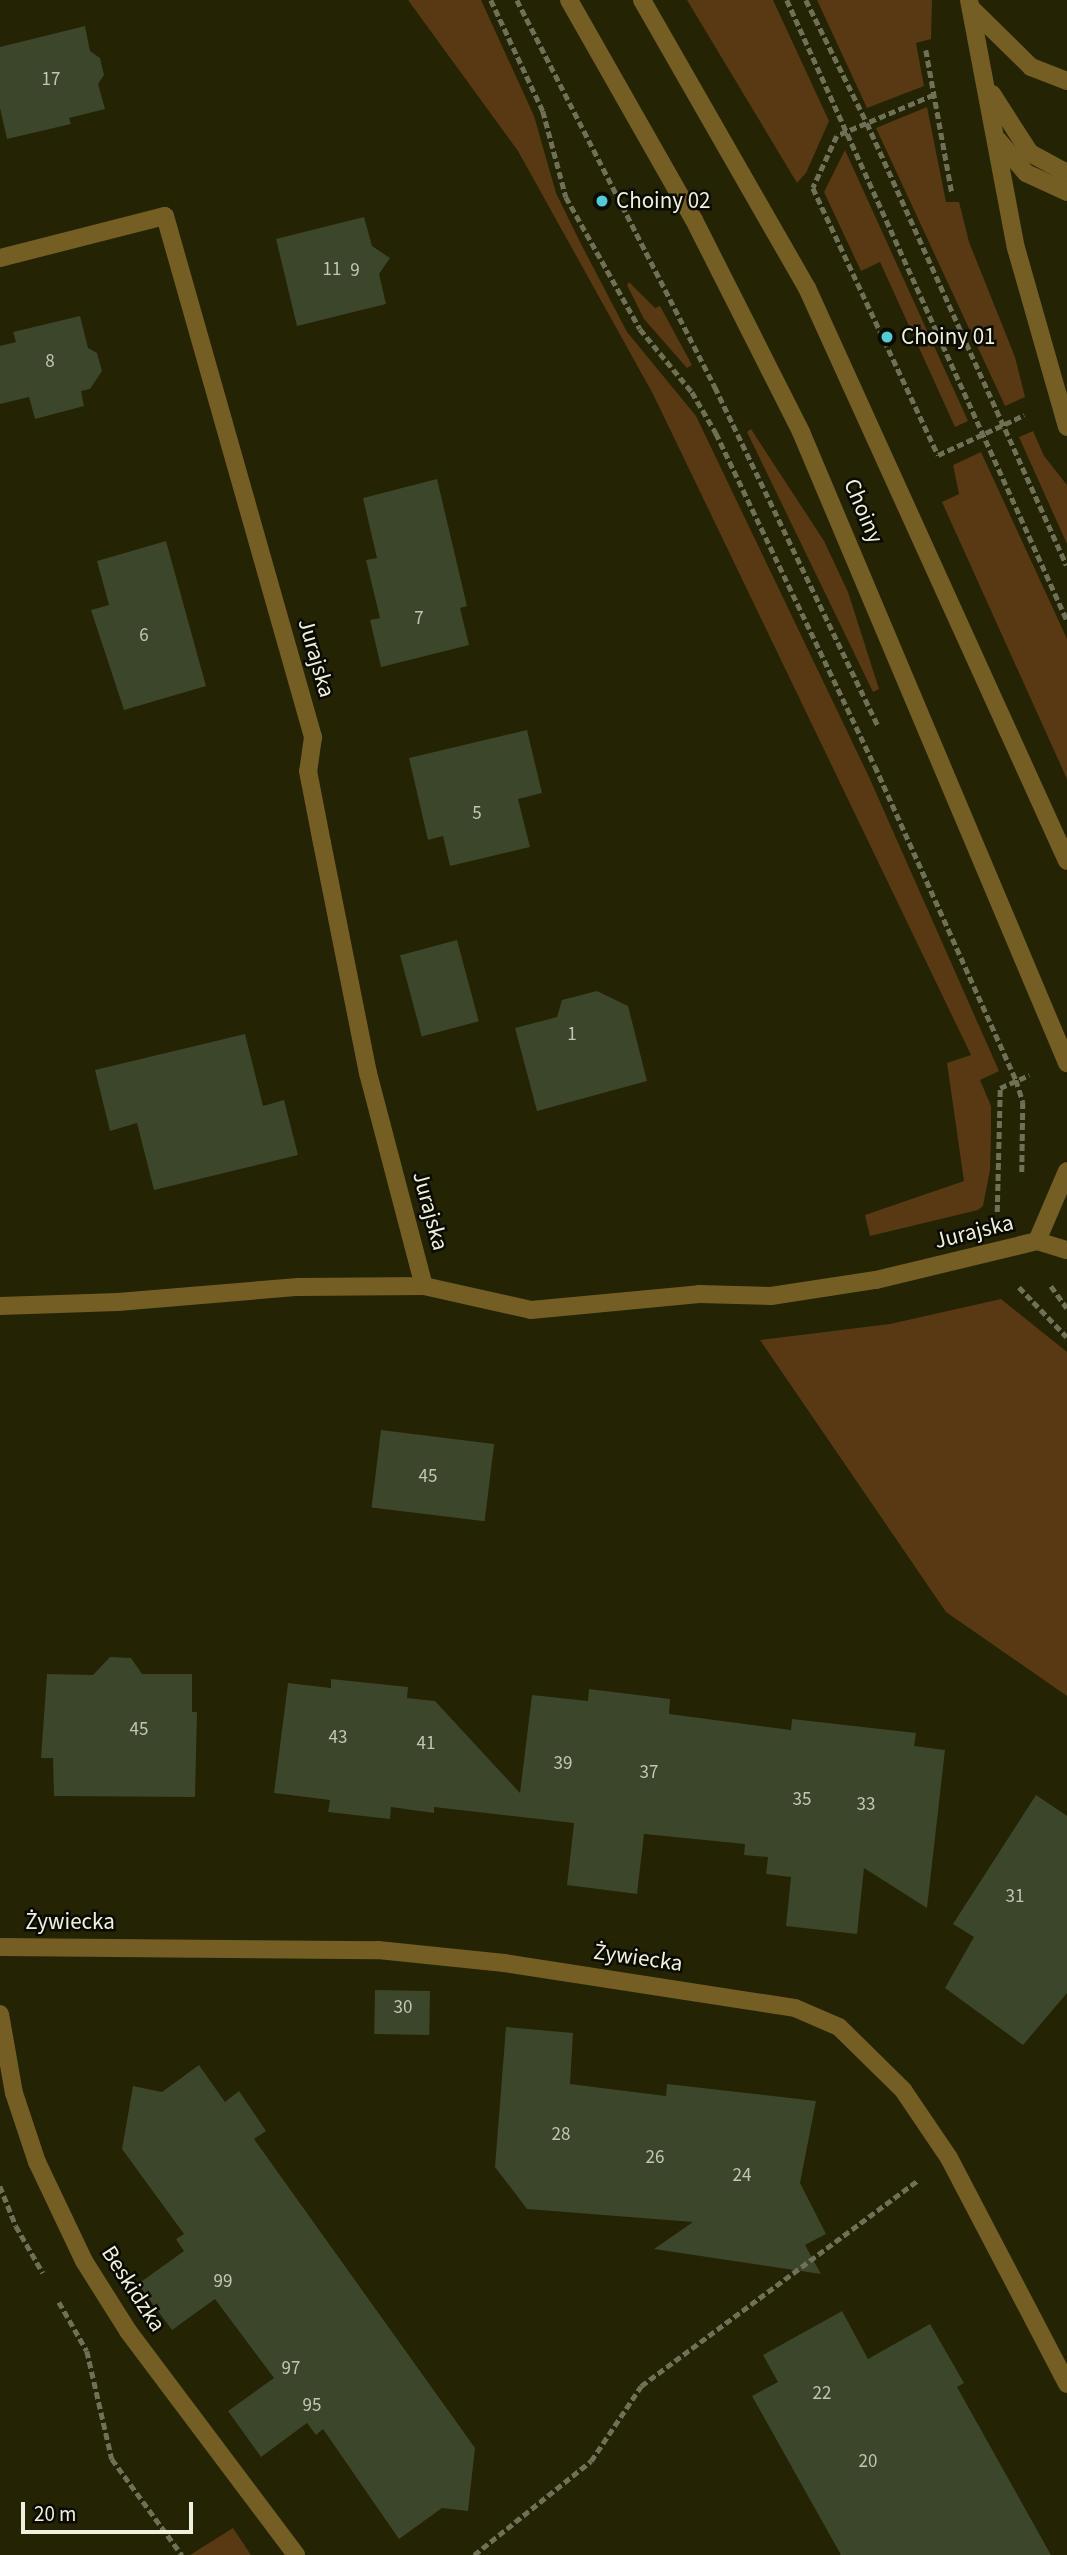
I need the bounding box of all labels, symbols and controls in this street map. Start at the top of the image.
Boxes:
house number: 17 [42,69,60,91]
place label: Choiny 02 [616,187,711,215]
marker: Choiny 02 [594,193,610,209]
house number: 11 [323,259,341,281]
house number: 9 [350,260,360,282]
place label: Choiny 01 [901,323,996,351]
marker: Choiny 01 [879,329,895,345]
house number: 8 [45,351,55,373]
street label: Choiny [837,475,889,547]
house number: 7 [414,608,424,630]
street label: Jurajska [292,615,340,701]
house number: 6 [139,625,149,647]
house number: 5 [472,803,482,825]
house number: 1 [567,1024,577,1046]
street label: Jurajska [406,1168,454,1254]
street label: Jurajska [932,1209,1016,1255]
house number: 45 [419,1466,437,1488]
house number: 45 [130,1719,148,1741]
house number: 43 [329,1727,347,1749]
house number: 41 [417,1733,435,1755]
house number: 39 [554,1753,572,1775]
house number: 37 [640,1762,658,1784]
house number: 35 [793,1789,811,1811]
house number: 33 [857,1794,875,1816]
house number: 31 [1006,1886,1024,1908]
street label: Żywiecka [25,1908,115,1936]
street label: Żywiecka [592,1938,684,1978]
house number: 30 [394,1997,412,2019]
house number: 28 [552,2124,570,2146]
house number: 26 [646,2147,664,2169]
house number: 24 [733,2165,751,2187]
street label: Beskidzka [95,2241,171,2337]
house number: 99 [214,2271,232,2293]
house number: 97 [282,2358,300,2380]
house number: 22 [813,2383,831,2405]
house number: 95 [303,2395,321,2417]
house number: 20 [859,2451,877,2473]
scale bar [24,2488,196,2532]
text: 20 m [34,2499,76,2529]

